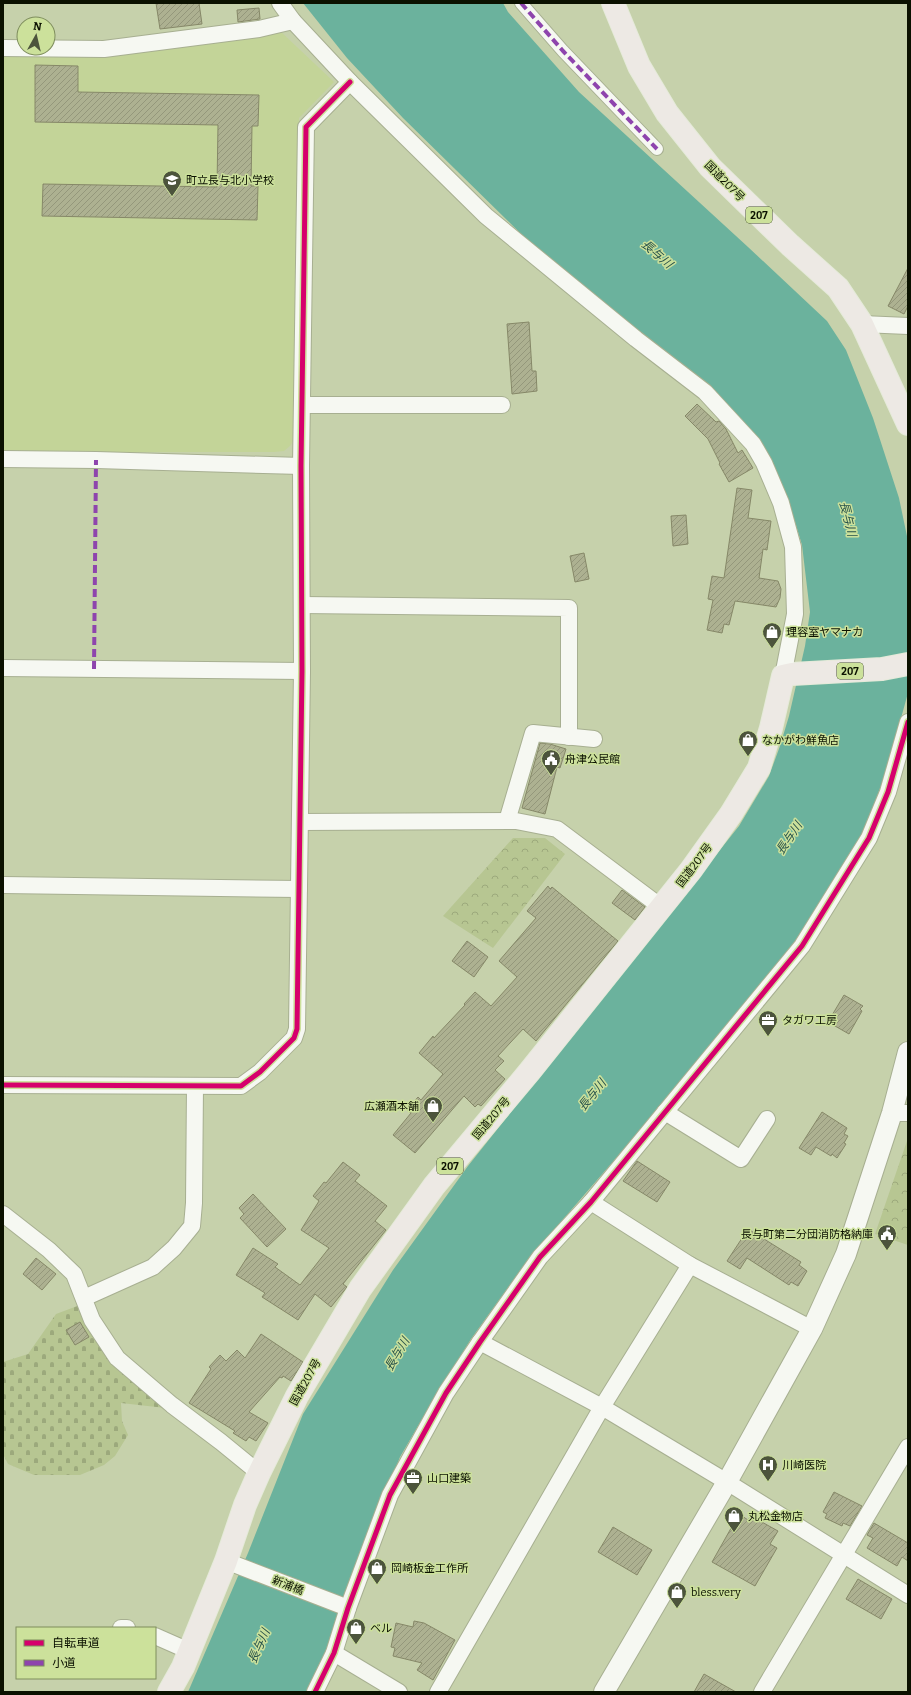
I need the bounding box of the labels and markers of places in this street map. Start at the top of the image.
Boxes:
school or university icon: 町立長与北小学校 [161,169,183,197]
place label: 町立長与北小学校 [186,174,274,187]
shop icon: 理容室ヤマナカ [761,621,783,649]
place label: 理容室ヤマナカ [786,626,863,639]
shop icon: なかがわ鮮魚店 [737,729,759,757]
place label: なかがわ鮮魚店 [762,734,839,747]
public building icon: 舟津公民館 [540,748,562,776]
place label: 舟津公民館 [565,753,620,766]
office icon: タガワ工房 [757,1009,779,1037]
place label: タガワ工房 [782,1014,837,1027]
shop icon: 広瀬酒本舗 [422,1095,444,1123]
place label: 広瀬酒本舗 [364,1100,419,1113]
public building icon: 長与町第二分団消防格納庫 [876,1223,898,1251]
place label: 長与町第二分団消防格納庫 [741,1228,873,1241]
hospital icon: 川崎医院 [757,1454,779,1482]
place label: 川崎医院 [782,1459,826,1472]
office icon: 山口建築 [402,1467,424,1495]
place label: 山口建築 [427,1472,471,1485]
shop icon: 丸松金物店 [723,1505,745,1533]
place label: 丸松金物店 [748,1510,803,1523]
shop icon: 岡崎板金工作所 [366,1557,388,1585]
place label: 岡崎板金工作所 [391,1562,469,1575]
shop icon: bless.very [666,1581,688,1609]
place label: bless.very [691,1586,741,1599]
shop icon: ベル [345,1617,367,1645]
place label: ベル [370,1622,392,1635]

